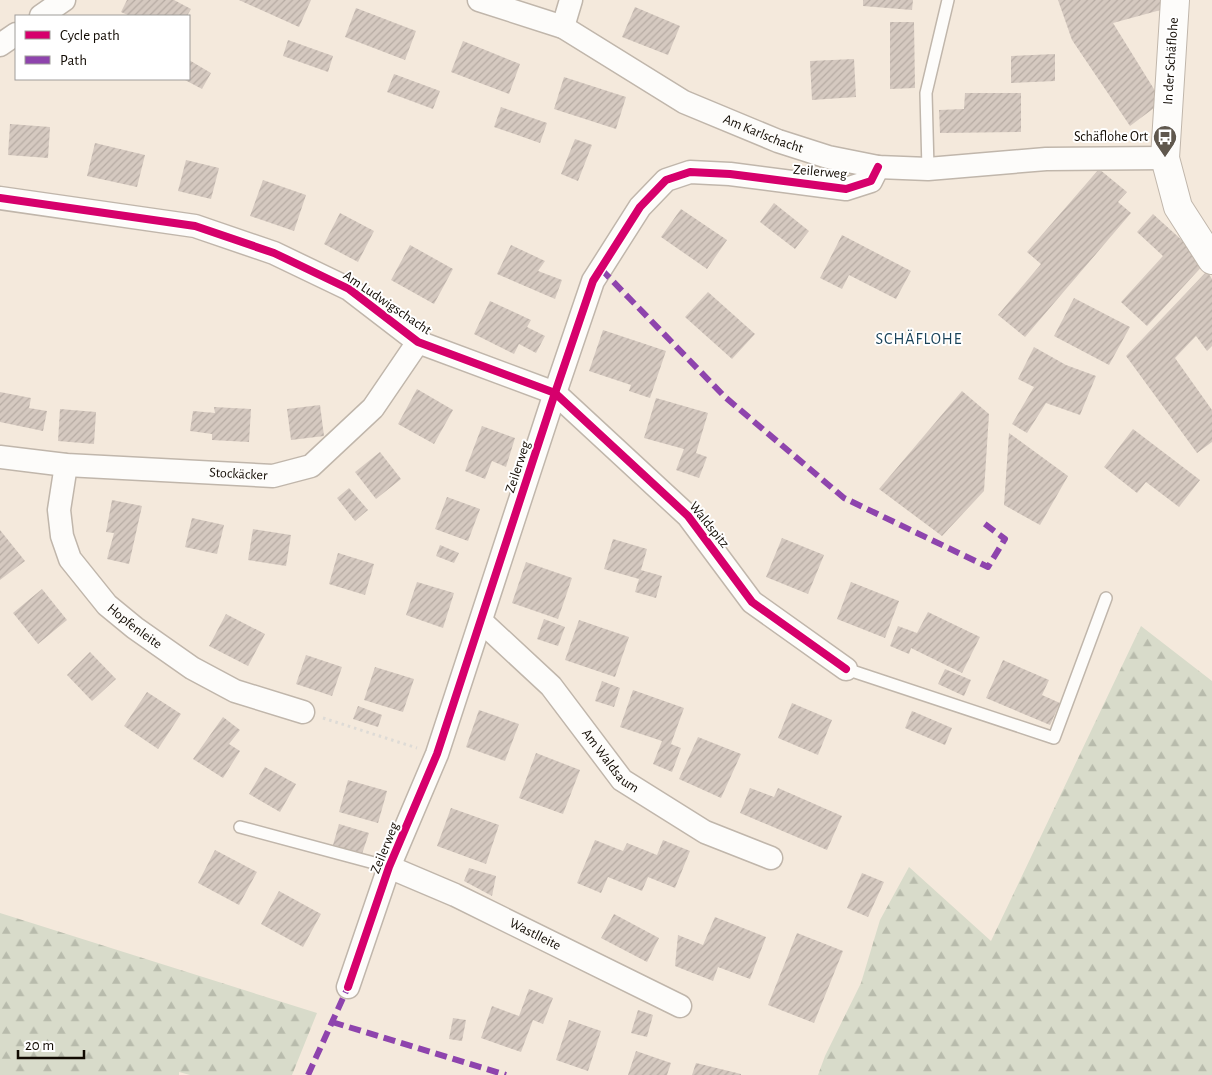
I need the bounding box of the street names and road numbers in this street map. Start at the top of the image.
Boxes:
street label: In der Schäflohe [1161,17,1181,105]
street label: Am Karlschacht [721,112,805,156]
street label: Zeilerweg [793,163,848,181]
street label: Am Ludwigschacht [341,268,434,338]
street label: Zeilerweg [503,439,533,495]
street label: Stockäcker [209,466,268,483]
street label: Waldspitz [686,499,732,551]
street label: Hopfenleite [104,601,164,652]
street label: Am Waldsaum [579,726,641,796]
street label: Zeilerweg [368,820,402,876]
street label: Wastlleite [507,916,563,953]

